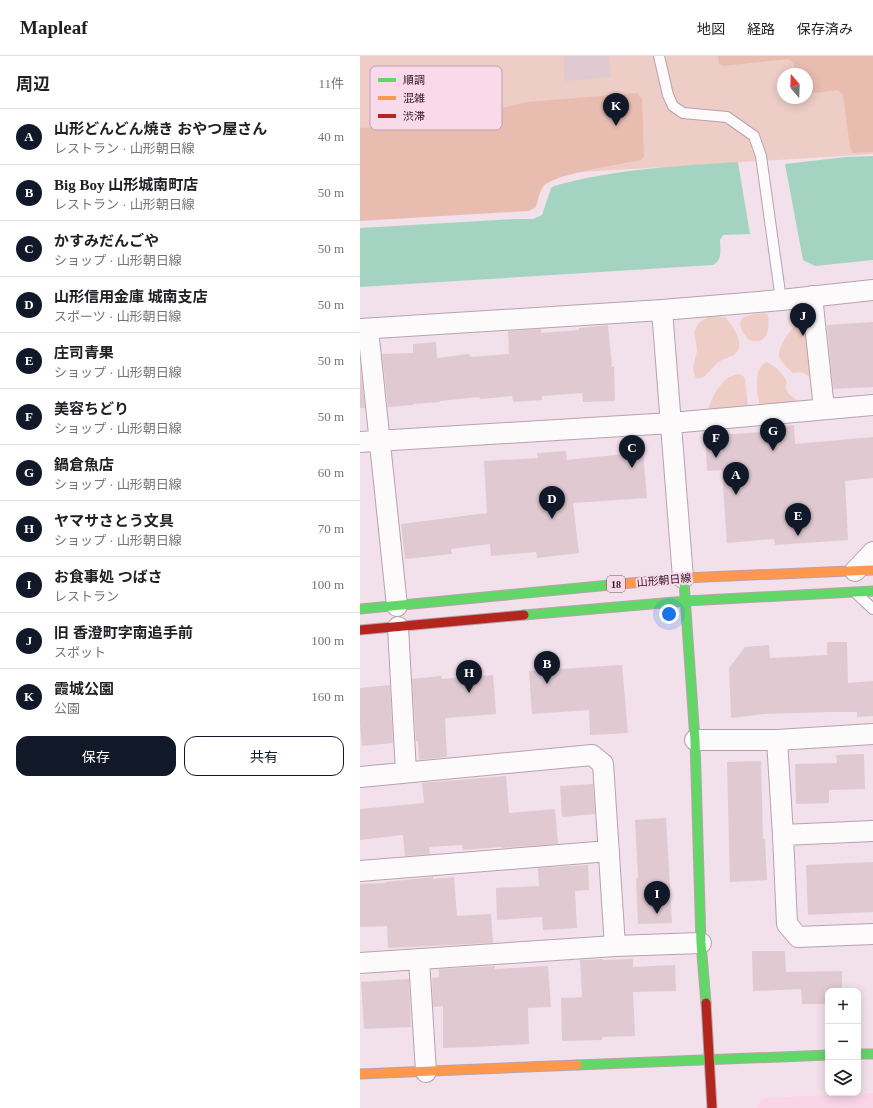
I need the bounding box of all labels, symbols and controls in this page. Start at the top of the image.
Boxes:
text: Mapleaf [20,17,88,38]
text: 地図 [697,22,725,37]
text: 経路 [747,22,775,37]
text: 保存済み [797,22,853,37]
legend [370,66,502,130]
north arrow [777,68,813,104]
text: 順調 [403,74,425,86]
text: 周辺 [16,75,50,94]
text: 11件 [318,76,344,91]
text: 混雑 [403,92,425,104]
pin: K [603,93,629,126]
text: 渋滞 [403,110,425,122]
text: 山形どんどん焼き おやつ屋さん [54,121,267,137]
text: A [24,129,34,144]
text: 40 m [318,129,344,144]
text: レストラン · 山形朝日線 [54,141,195,156]
text: Big Boy 山形城南町店 [54,177,198,193]
text: B [25,185,33,200]
text: 50 m [318,185,344,200]
text: レストラン · 山形朝日線 [54,197,195,212]
text: かすみだんごや [54,233,159,249]
text: C [24,241,34,256]
text: 50 m [318,241,344,256]
text: ショップ · 山形朝日線 [54,253,182,268]
text: 山形信用金庫 城南支店 [54,289,208,305]
text: D [24,297,34,312]
text: 50 m [318,297,344,312]
pin: J [790,303,816,336]
text: スポーツ · 山形朝日線 [54,309,182,324]
text: 庄司青果 [54,345,114,361]
text: E [25,353,33,368]
text: 50 m [318,353,344,368]
text: ショップ · 山形朝日線 [54,365,182,380]
text: 美容ちどり [54,401,129,417]
text: F [25,409,33,424]
text: 50 m [318,409,344,424]
pin: G [760,418,786,451]
text: ショップ · 山形朝日線 [54,421,182,436]
pin: F [703,425,729,458]
pin: C [619,435,645,468]
text: 鍋倉魚店 [54,457,114,473]
pin: A [723,462,749,495]
text: G [24,465,34,480]
text: 60 m [318,465,344,480]
text: ショップ · 山形朝日線 [54,477,182,492]
pin: D [539,486,565,519]
pin: E [785,503,811,536]
text: ヤマサさとう文具 [54,513,174,529]
text: H [24,521,34,536]
text: 70 m [318,521,344,536]
text: ショップ · 山形朝日線 [54,533,182,548]
text: お食事処 つばさ [54,569,163,585]
street label: 山形朝日線 [636,572,692,588]
road number: 18 [607,576,625,592]
text: I [26,577,32,592]
text: 100 m [311,577,344,592]
text: レストラン [54,589,119,604]
your location [659,604,679,624]
text: 旧 香澄町字南追手前 [54,625,193,641]
text: J [26,633,32,648]
text: 100 m [311,633,344,648]
text: スポット [54,645,106,660]
pin: B [534,651,560,684]
pin: H [456,660,482,693]
text: 霞城公園 [54,681,114,697]
text: K [24,689,34,704]
text: 160 m [311,689,344,704]
text: 公園 [54,701,80,716]
button: 保存 [16,736,176,776]
button: 共有 [184,736,344,776]
pin: I [644,881,670,914]
map controls [825,988,861,1096]
button: + [825,988,861,1024]
button: − [825,1024,861,1060]
button: layers [825,1060,861,1096]

